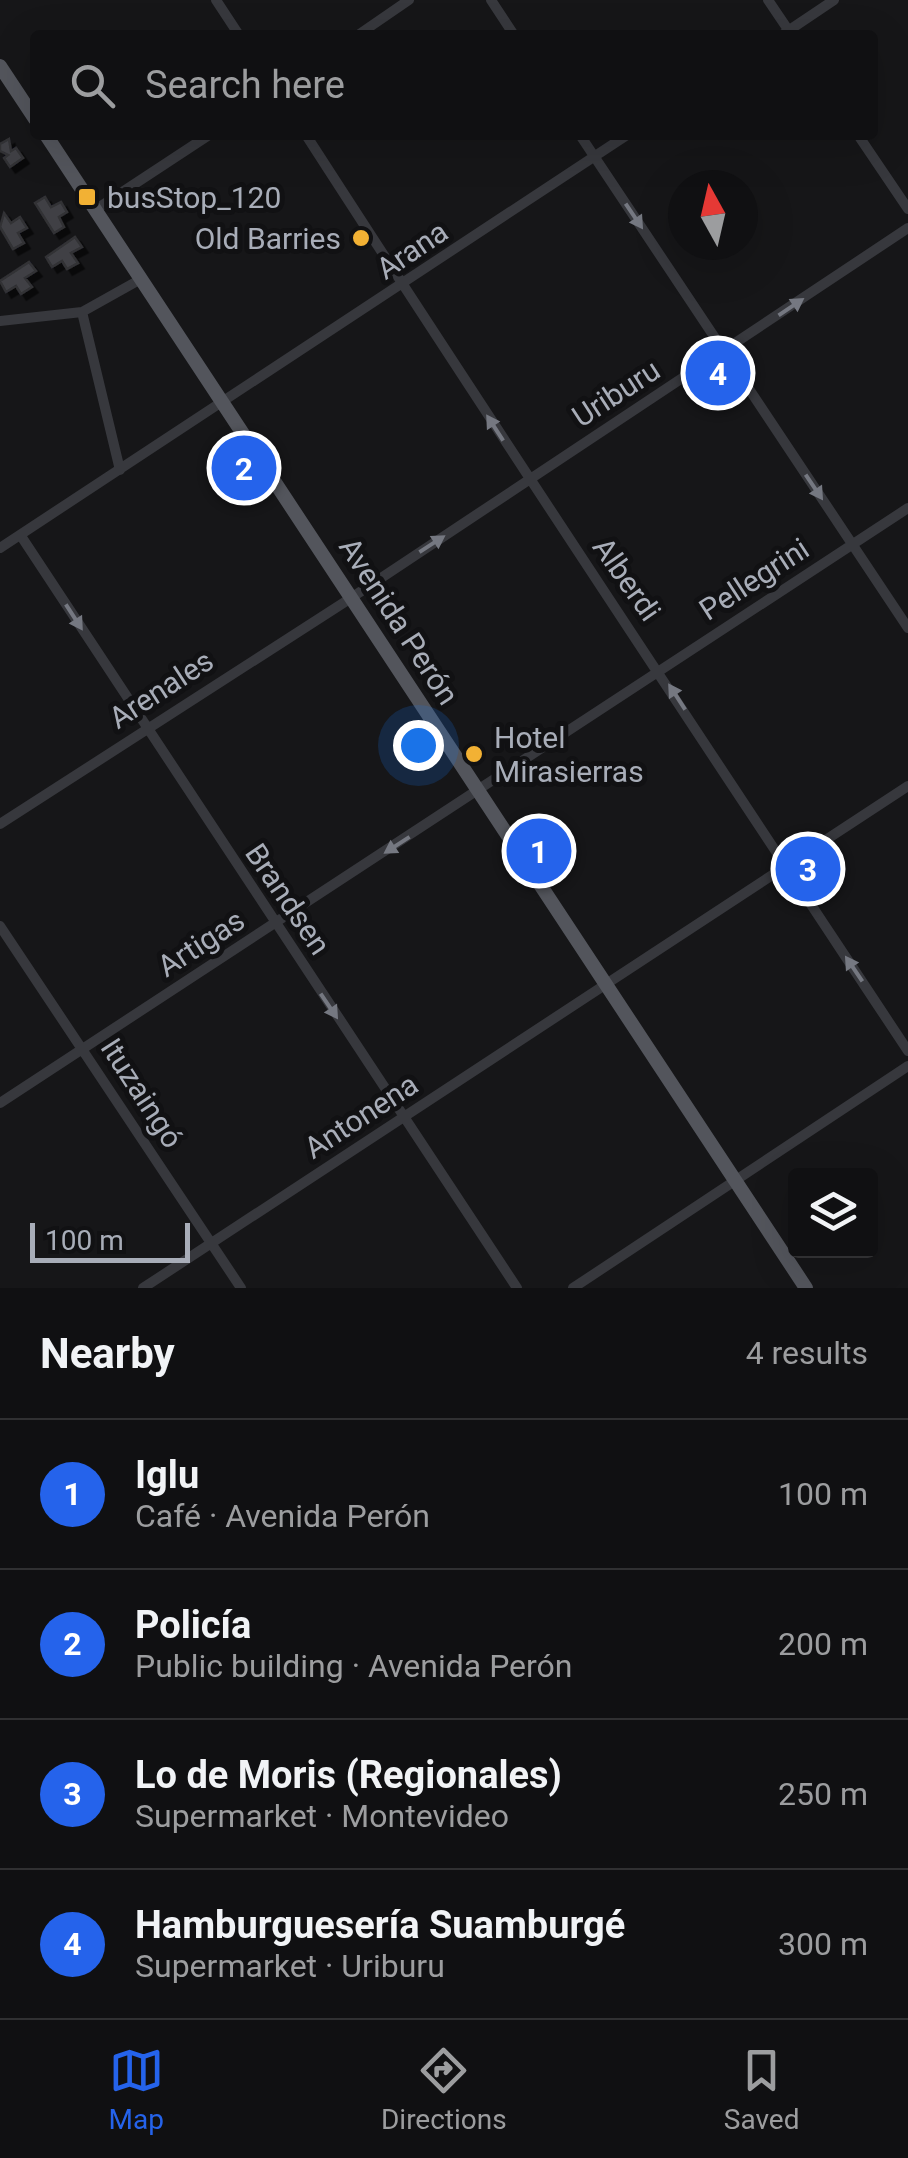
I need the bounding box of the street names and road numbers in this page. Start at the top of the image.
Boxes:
street label: Arana [370,214,454,286]
street label: Uriburu [566,352,666,434]
street label: Avenida Perón [332,531,466,711]
street label: Alberdi [586,531,668,627]
street label: Pellegrini [693,531,815,627]
street label: Arenales [102,642,220,736]
street label: Brandsen [238,837,338,961]
street label: Artigas [151,902,251,984]
street label: Ituzaingó [94,1032,190,1154]
street label: Antonena [298,1066,424,1166]

